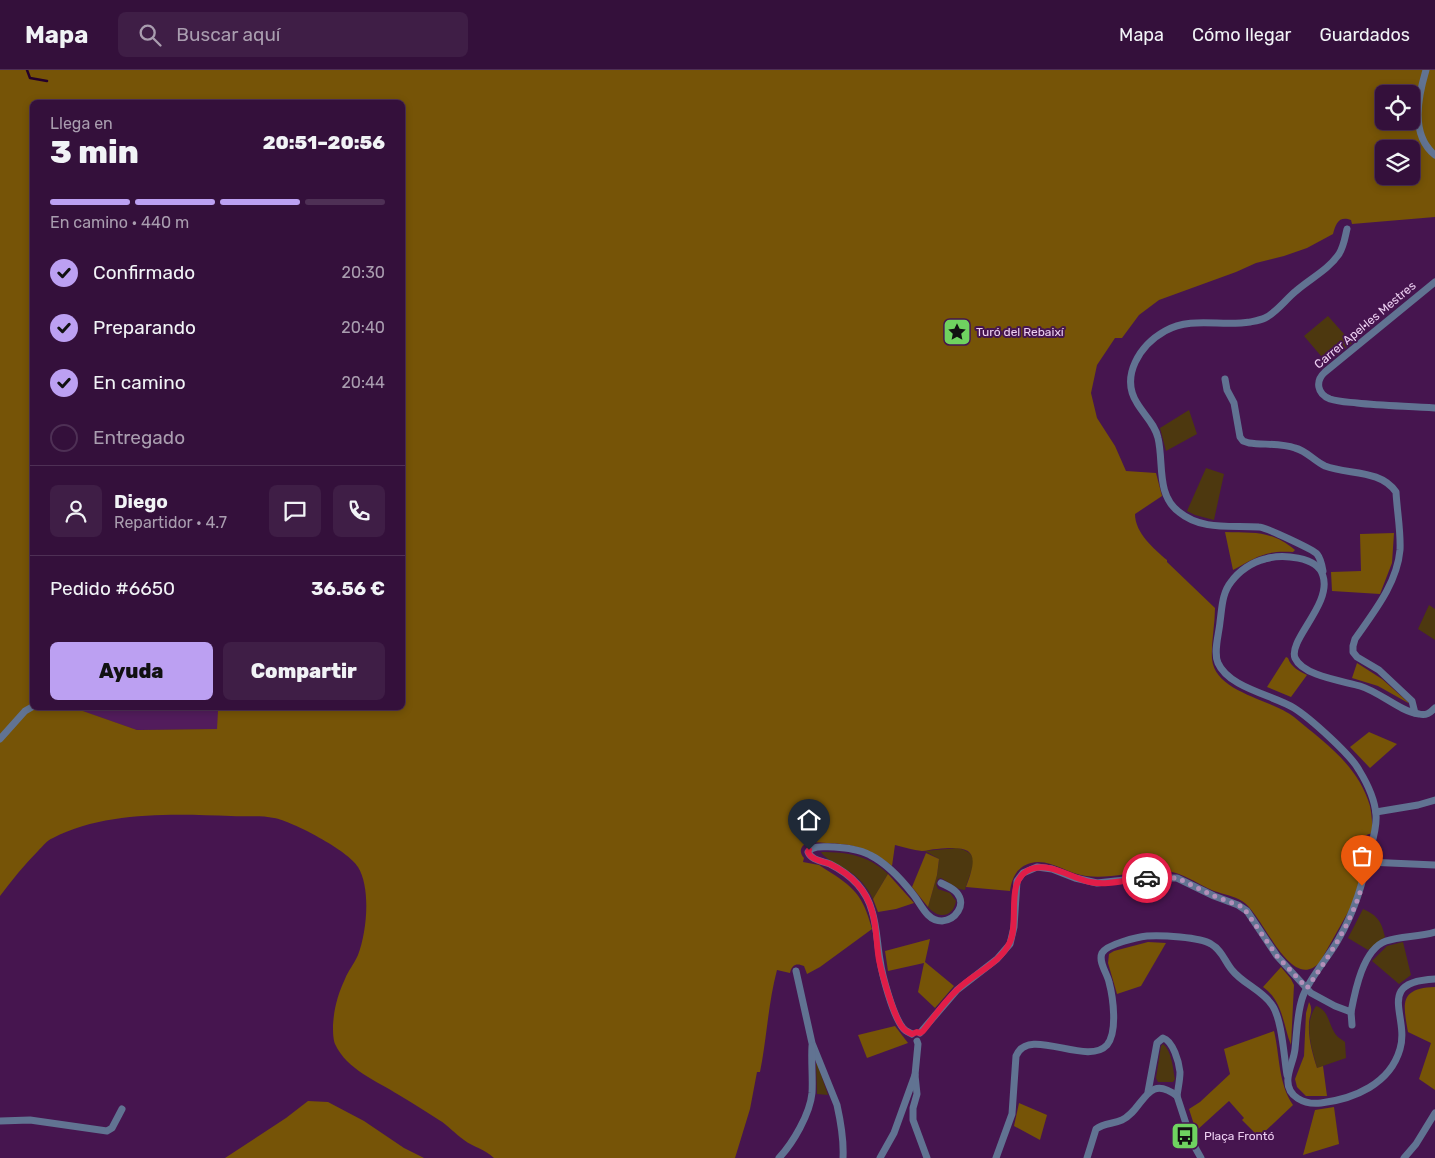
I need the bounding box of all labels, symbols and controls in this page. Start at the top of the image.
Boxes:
search box [118,12,468,57]
text: Mapa [25,21,88,49]
icon: search [136,21,164,49]
text: Buscar aquí [176,23,280,46]
text: Mapa [1119,24,1164,46]
text: Cómo llegar [1192,24,1291,46]
text: Guardados [1319,24,1410,46]
map controls [1375,85,1420,185]
button: locate [1375,85,1420,130]
text: Llega en [50,114,113,133]
text: 20:51–20:56 [263,131,385,154]
text: 3 min [50,133,139,171]
button: layers [1375,140,1420,185]
text: En camino · 440 m [50,213,189,232]
icon: check [50,259,78,287]
text: Confirmado [93,261,195,284]
text: 20:30 [342,263,385,282]
street label: Carrer Apel·les Mestres [1311,278,1419,372]
icon: check [50,314,78,342]
text: Preparando [93,316,196,339]
place icon: Turó del Rebaixí [942,317,972,347]
text: 20:40 [341,318,385,337]
place label: Turó del Rebaixí [976,325,1065,339]
icon: check [50,369,78,397]
text: En camino [93,371,186,394]
text: 20:44 [341,373,385,392]
text: Entregado [93,426,185,449]
button: person [50,485,102,537]
button: chat [269,485,321,537]
button: phone [333,485,385,537]
text: Diego [114,490,168,513]
text: Repartidor · 4.7 [114,513,227,532]
text: Pedido #6650 [50,577,175,600]
text: 36.56 € [311,577,385,600]
button: Ayuda [50,642,213,700]
button: Compartir [223,642,385,700]
pin [788,799,830,850]
icon: home [795,806,823,834]
pin [1341,835,1383,886]
icon: bag [1348,842,1376,870]
courier [1122,853,1172,903]
icon: car [1133,864,1161,892]
bus stop icon: Plaça Frontó [1170,1121,1200,1151]
place label: Plaça Frontó [1204,1129,1274,1143]

